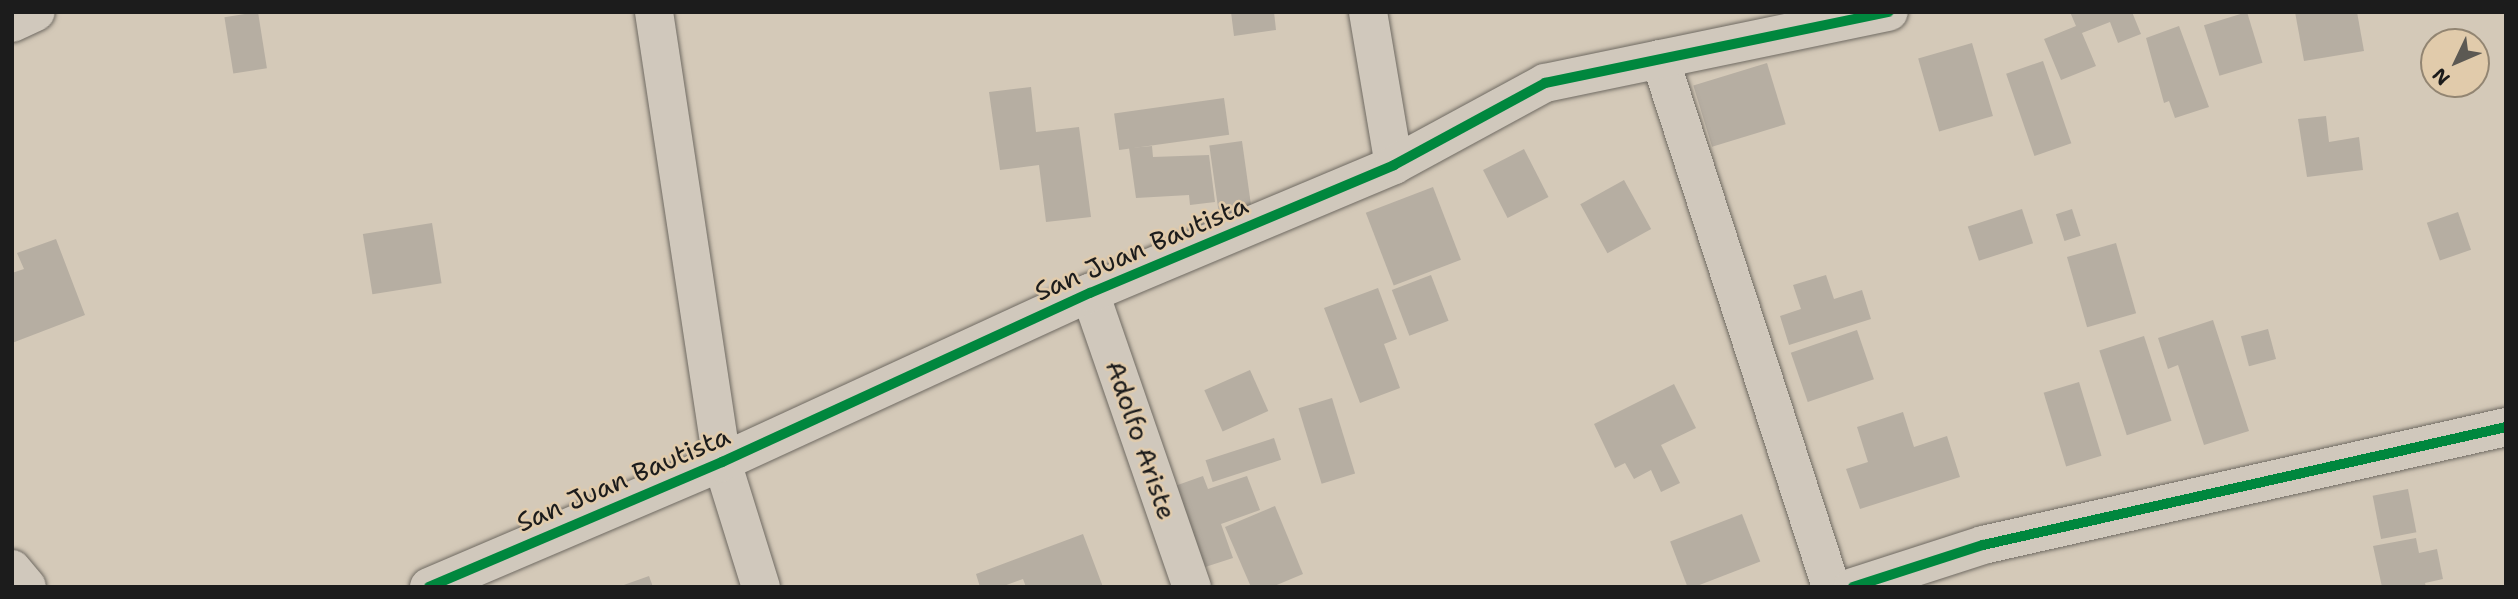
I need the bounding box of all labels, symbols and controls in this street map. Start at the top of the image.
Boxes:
north arrow [2420,28,2490,98]
text: N [2427,62,2455,91]
street label: San Juan Bautista [1030,189,1252,307]
street label: Adolfo Ariste [1099,356,1183,524]
street label: San Juan Bautista [512,420,734,538]

